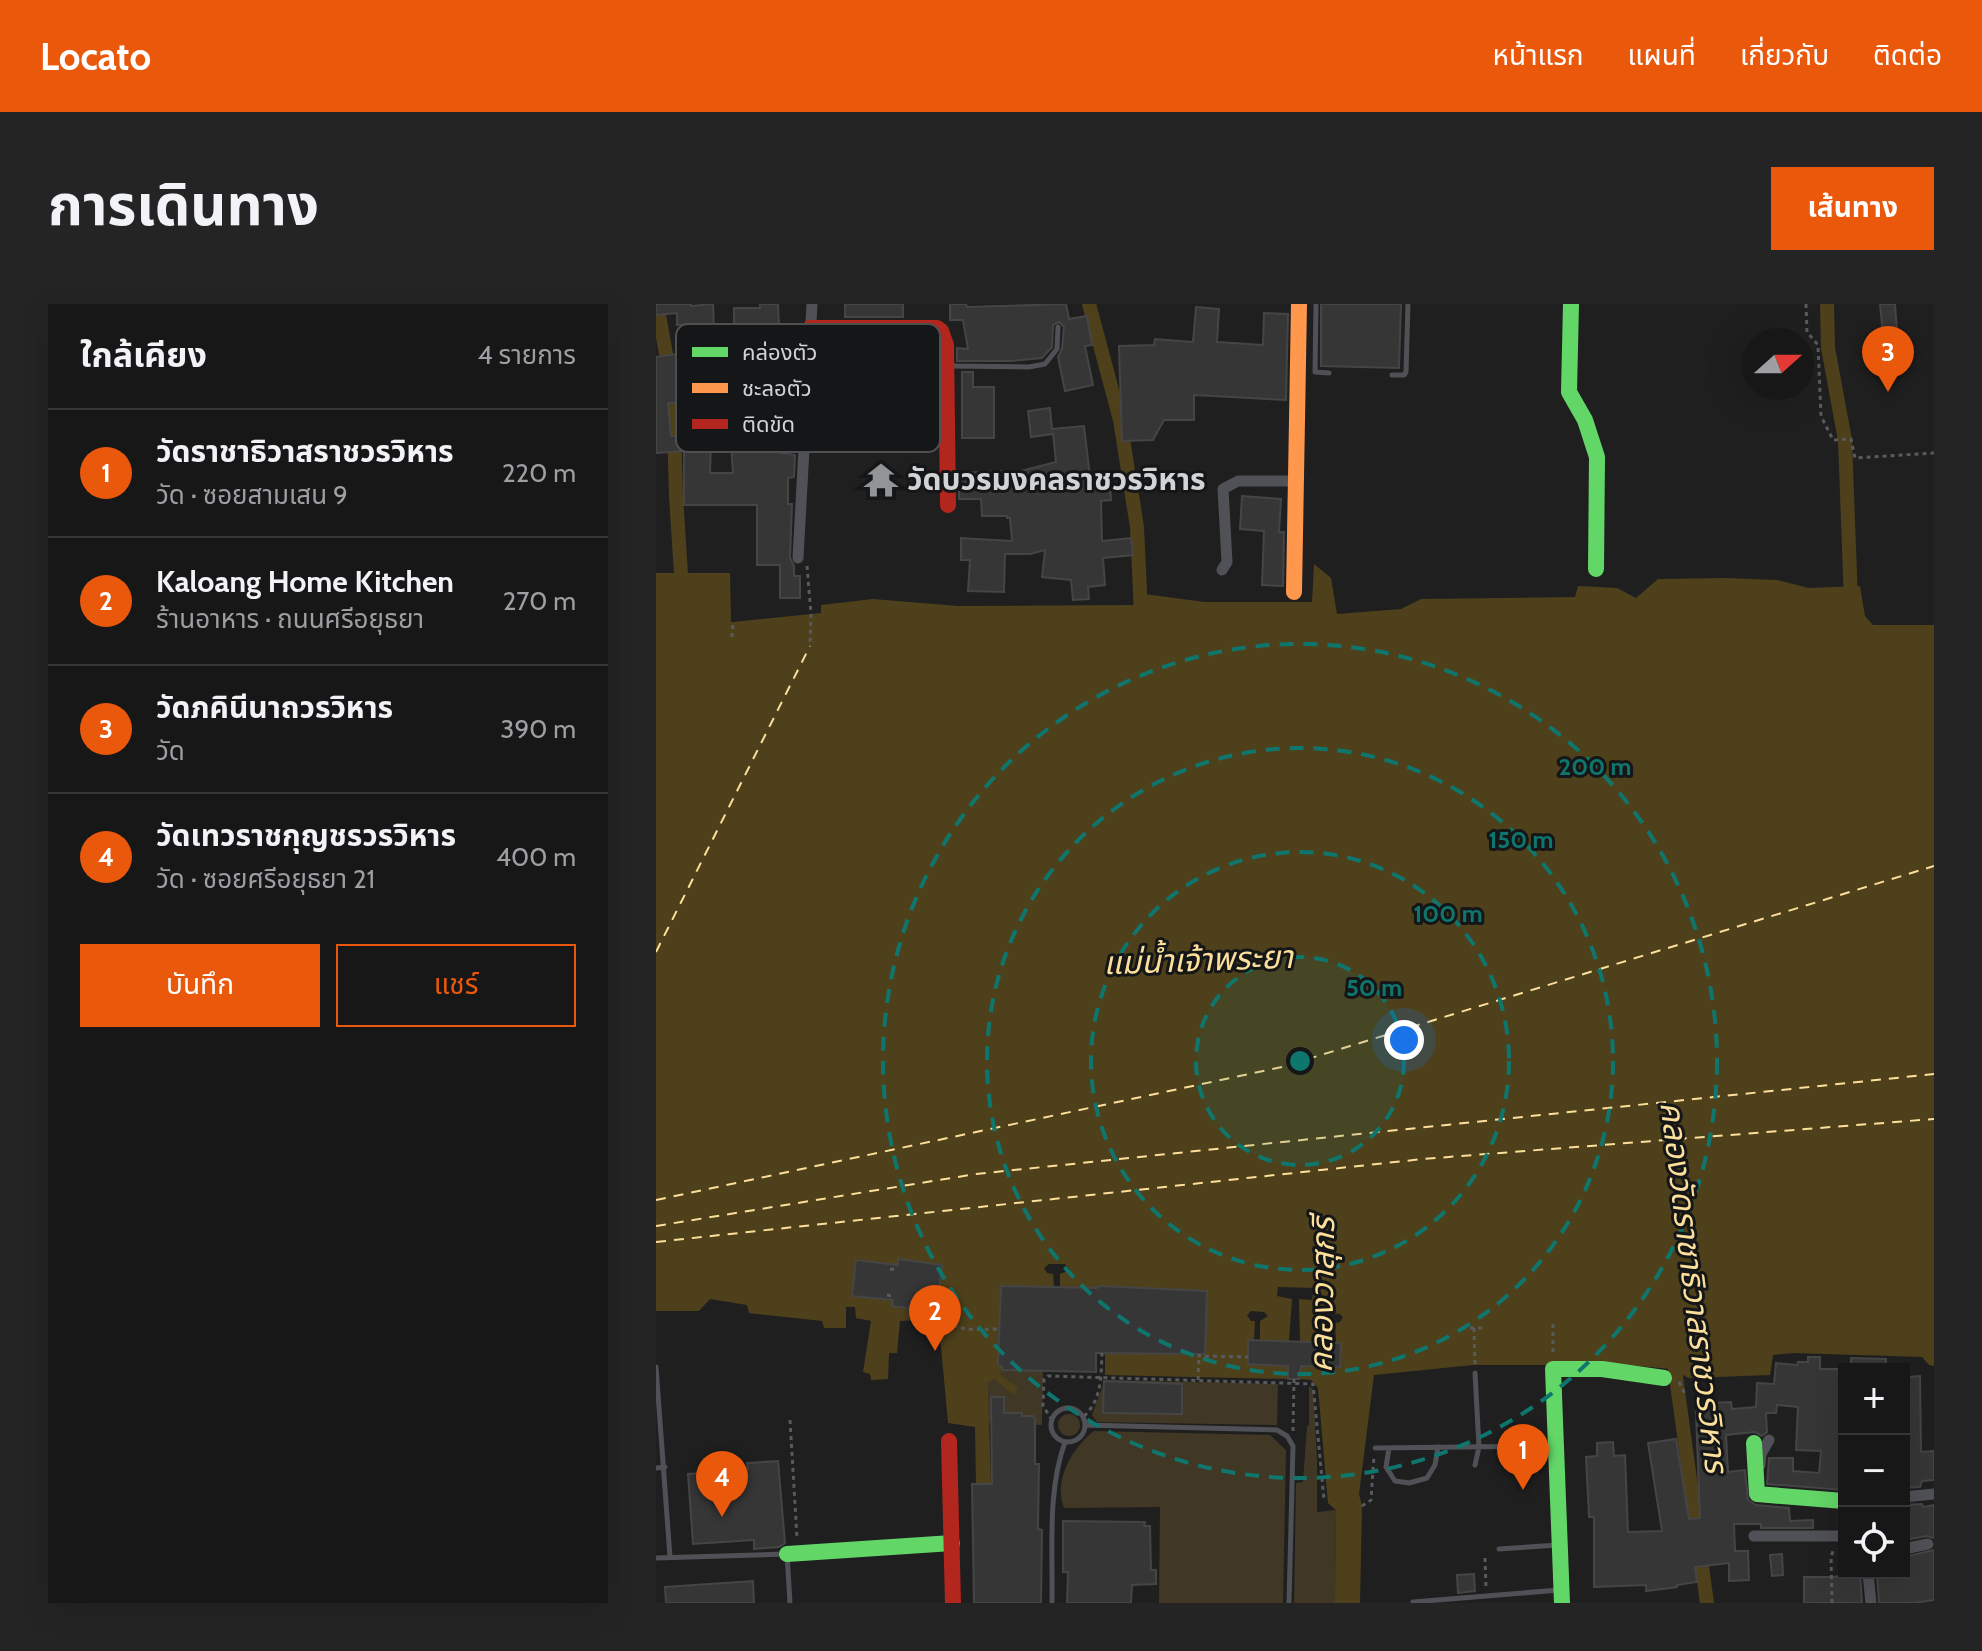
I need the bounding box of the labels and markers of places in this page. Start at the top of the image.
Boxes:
pin: 3 [1862,326,1914,392]
temple icon: วัดบวรมงคลราชวรวิหาร [862,461,900,499]
place label: วัดบวรมงคลราชวรวิหาร [907,461,1205,498]
centre of rings [1286,1047,1314,1075]
pin: 2 [909,1285,961,1351]
pin: 1 [1497,1424,1549,1490]
pin: 4 [696,1451,748,1517]

